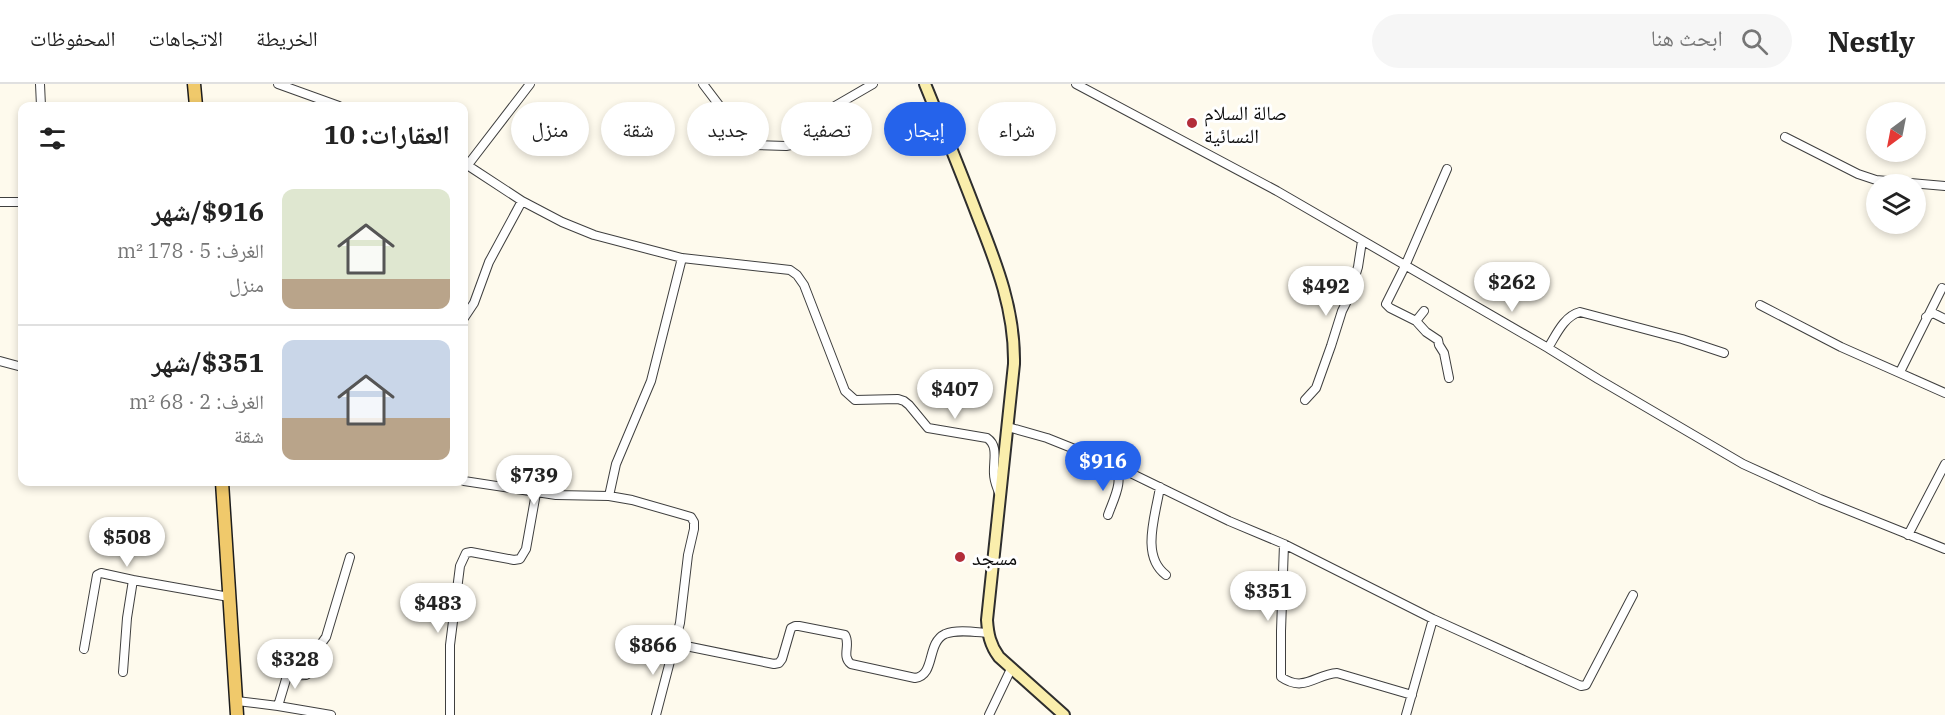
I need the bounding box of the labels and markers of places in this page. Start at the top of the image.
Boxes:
place label: صالة السلام النسائية [1204,99,1287,149]
marker: صالة السلام النسائية [1185,116,1199,130]
pin: $262 [1476,262,1548,313]
pin: $492 [1290,266,1362,317]
pin: $407 [919,369,991,420]
pin: $916 [1067,441,1139,492]
pin: $739 [498,455,570,506]
pin: $508 [91,517,163,568]
place label: مسجد [972,544,1017,571]
marker: مسجد [953,550,967,564]
pin: $351 [1232,571,1304,622]
pin: $483 [402,583,474,634]
pin: $866 [617,625,689,676]
pin: $328 [259,639,331,690]

